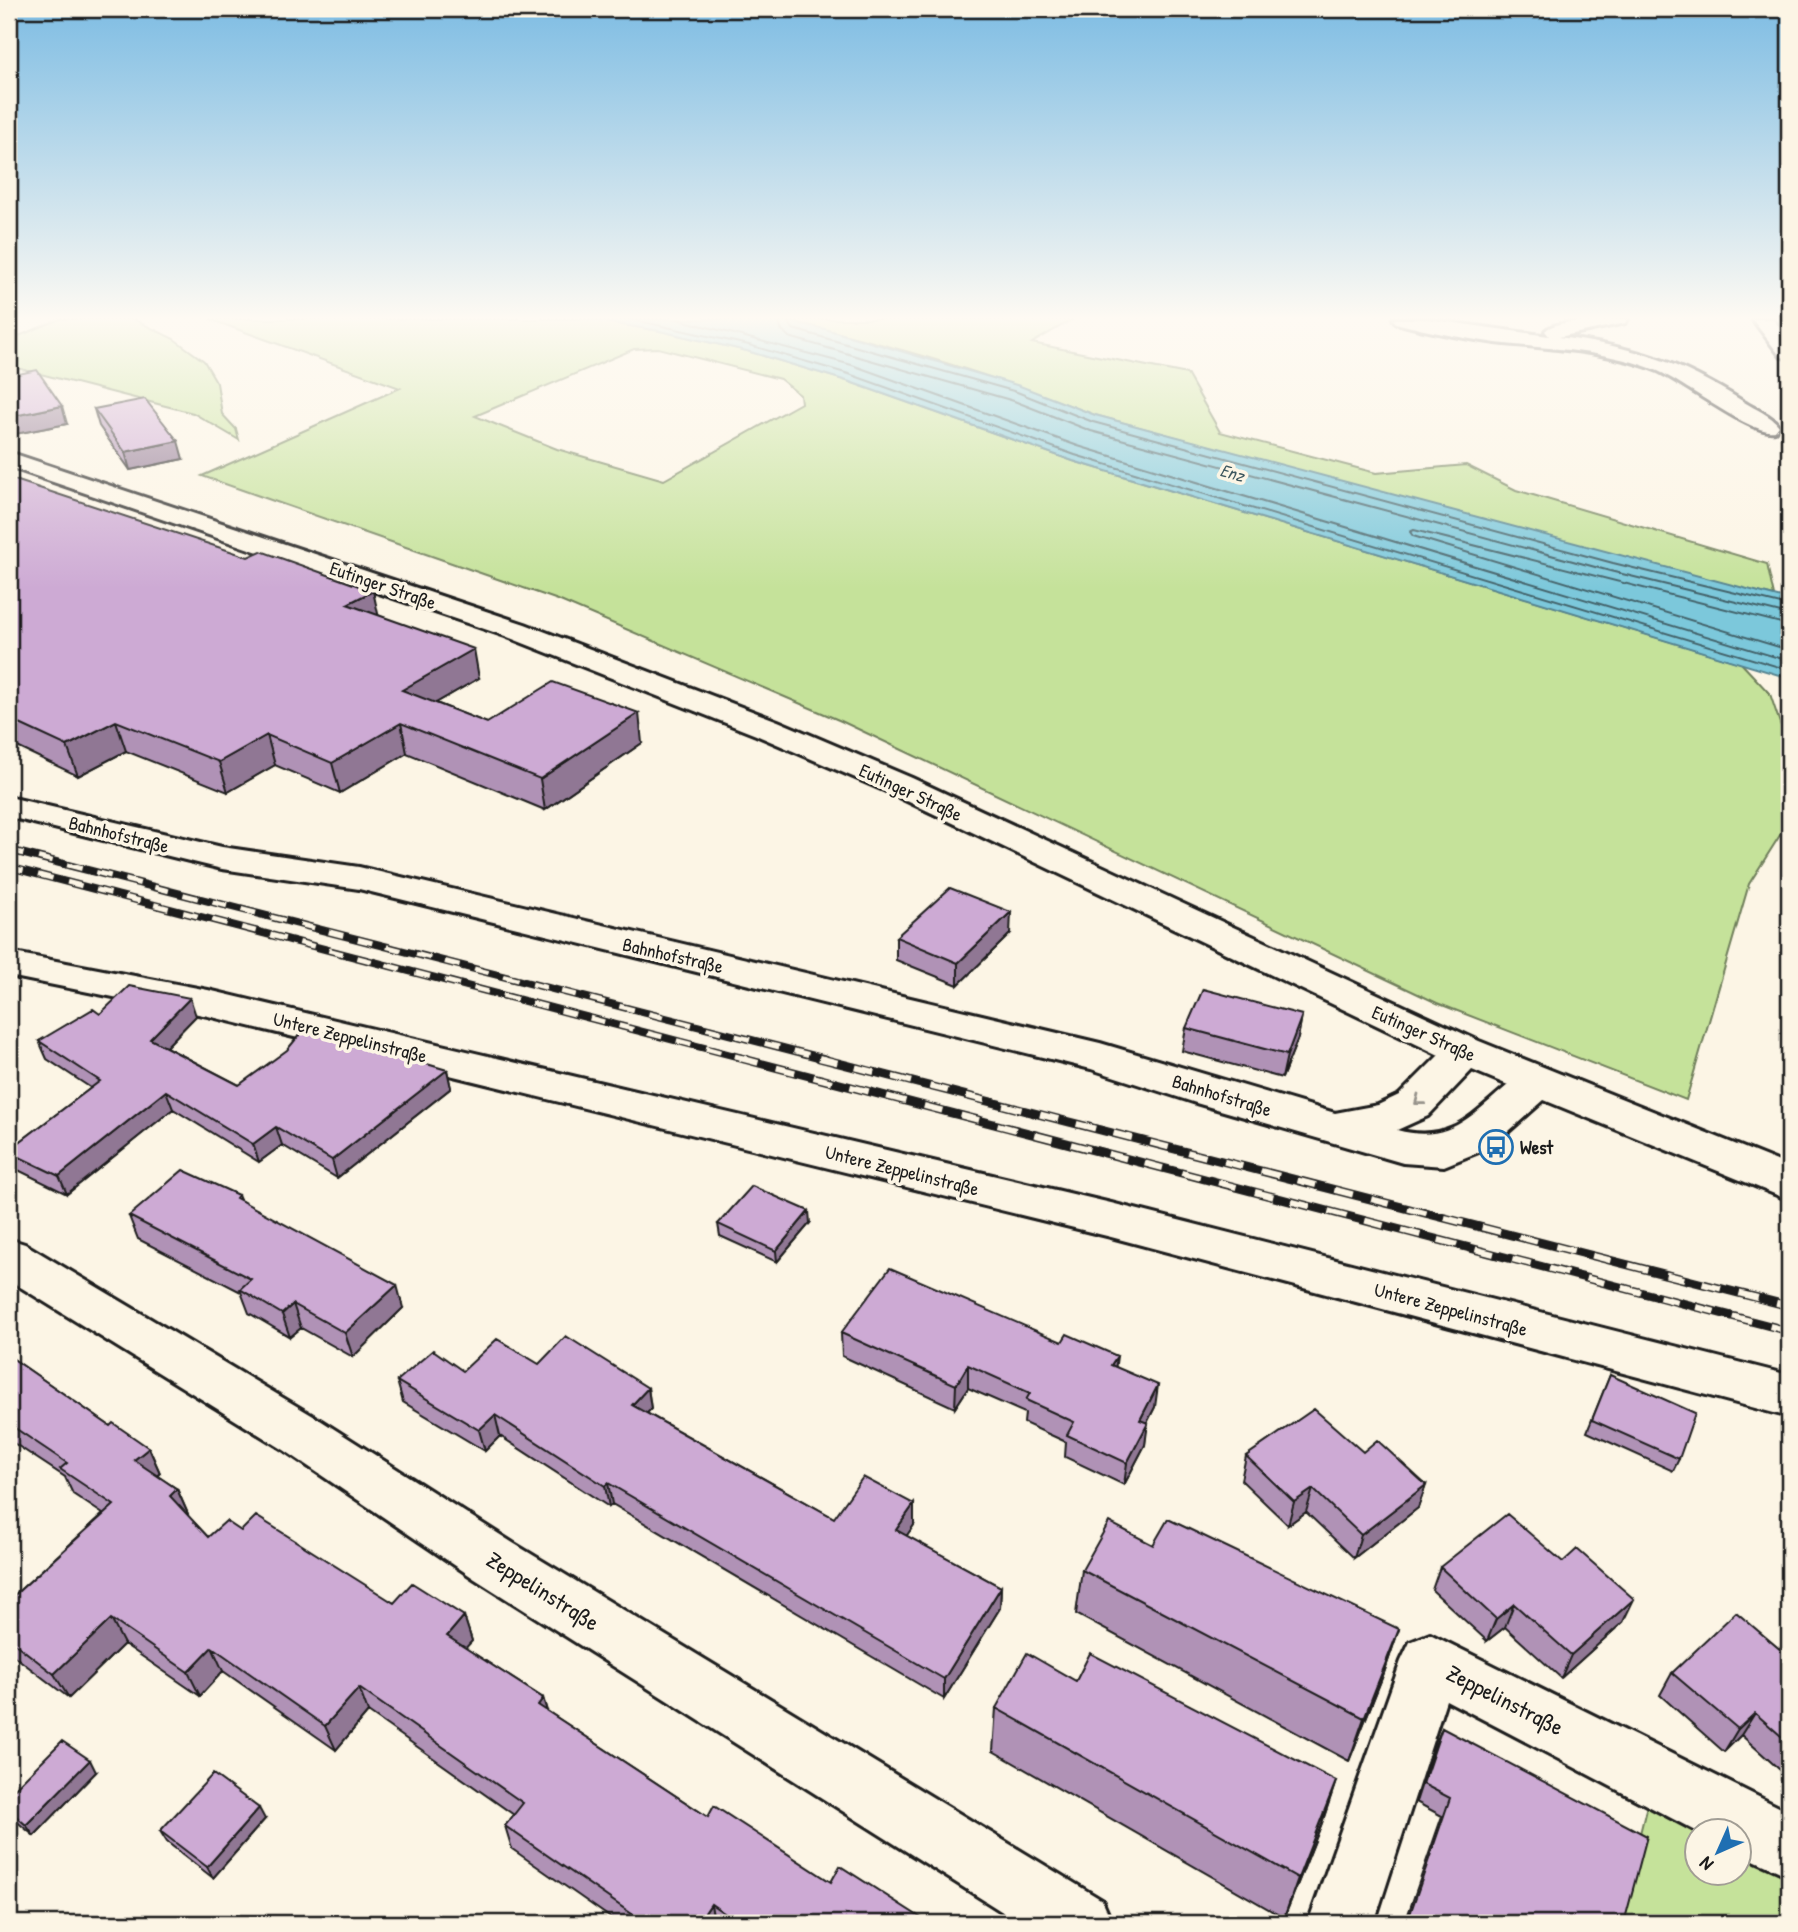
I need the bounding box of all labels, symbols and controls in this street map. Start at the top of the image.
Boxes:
water label: Enz [1217,457,1248,488]
street label: Eutinger Straße [326,555,440,615]
street label: Eutinger Straße [855,757,967,827]
street label: Bahnhofstraße [66,809,172,859]
street label: Bahnhofstraße [620,931,726,979]
street label: Eutinger Straße [1368,999,1480,1068]
street label: Untere Zeppelinstraße [270,1005,430,1069]
street label: Bahnhofstraße [1169,1068,1275,1123]
one-way arrow [1414,1093,1427,1105]
bus stop icon: West [1477,1128,1515,1166]
place label: West [1520,1134,1555,1160]
street label: Untere Zeppelinstraße [822,1138,982,1202]
street label: Untere Zeppelinstraße [1372,1276,1531,1342]
street label: Zeppelinstraße [481,1544,605,1637]
street label: Zeppelinstraße [1441,1657,1569,1742]
north arrow [1682,1816,1752,1886]
text: N [1693,1851,1719,1877]

